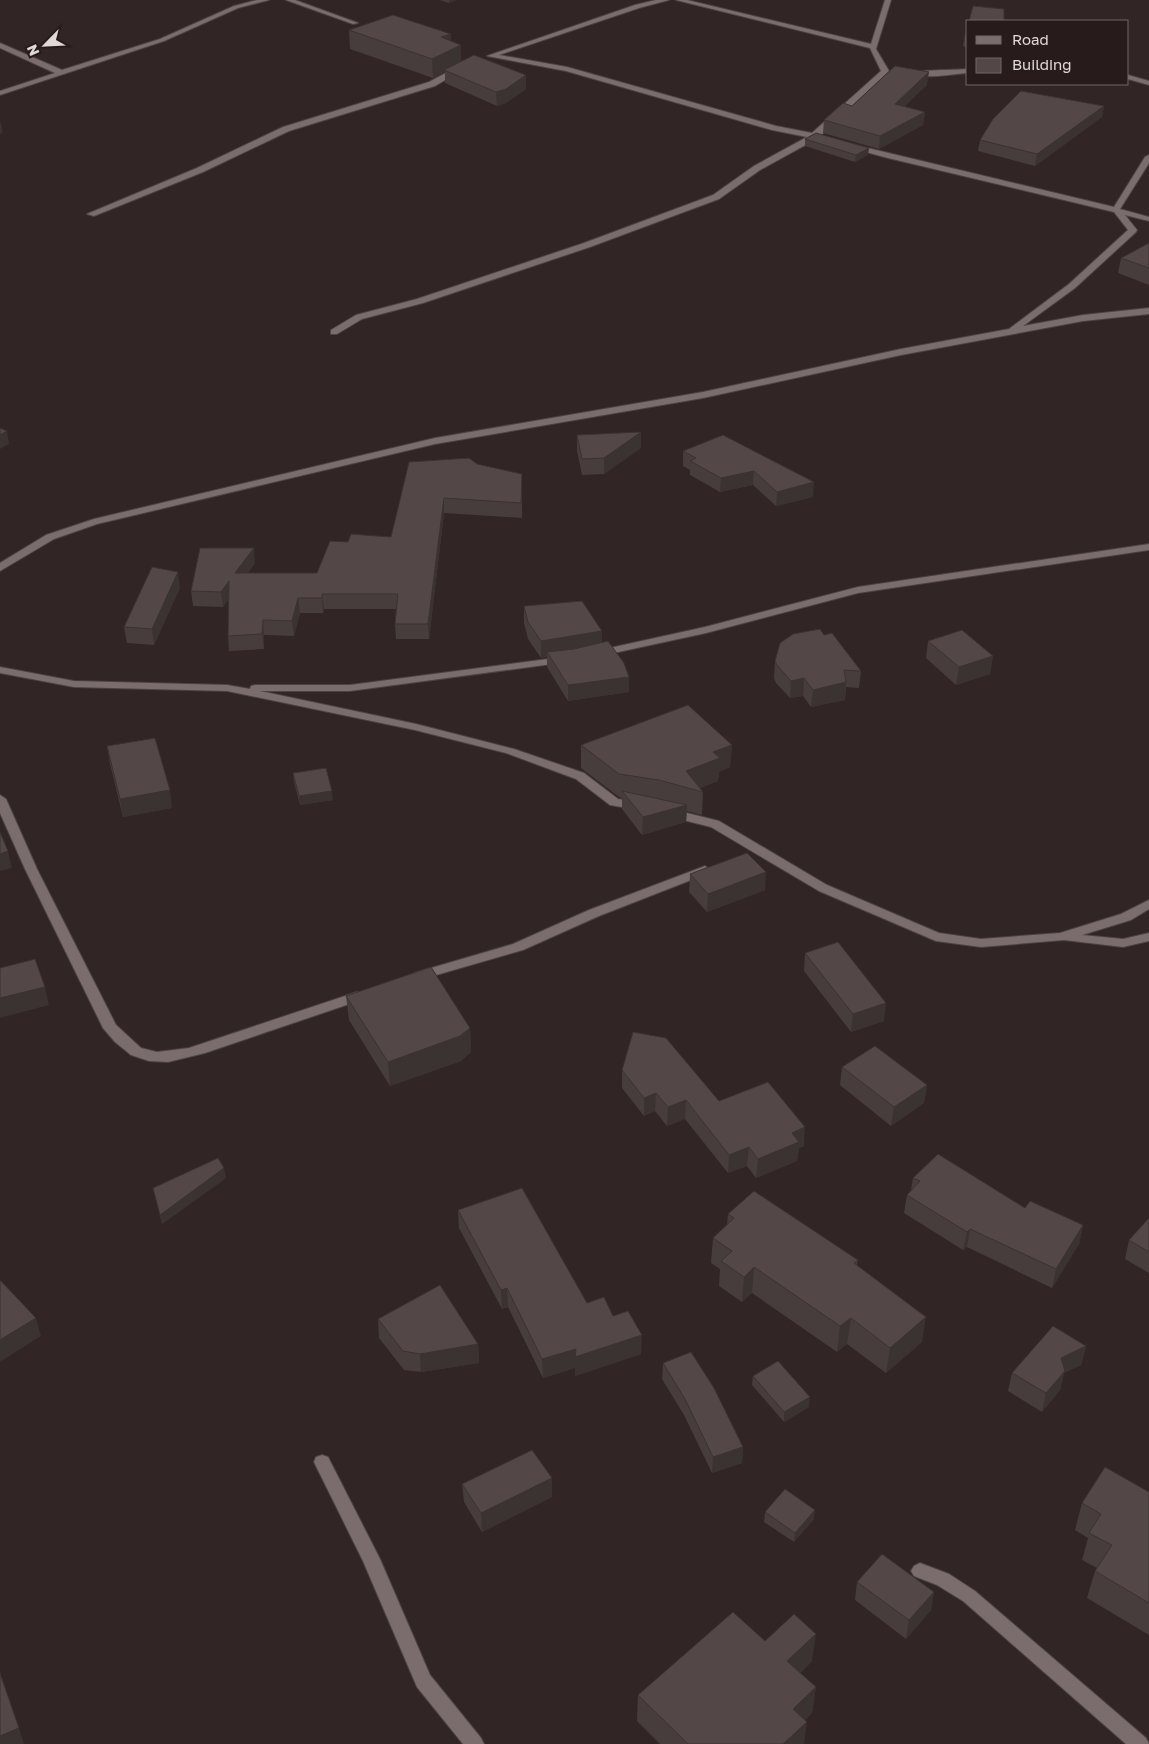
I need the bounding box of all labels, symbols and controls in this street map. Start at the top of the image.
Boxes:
north arrow [20,20,70,70]
legend [966,20,1129,85]
text: Road [1012,30,1049,48]
text: N [23,42,43,59]
text: Building [1012,55,1072,73]

